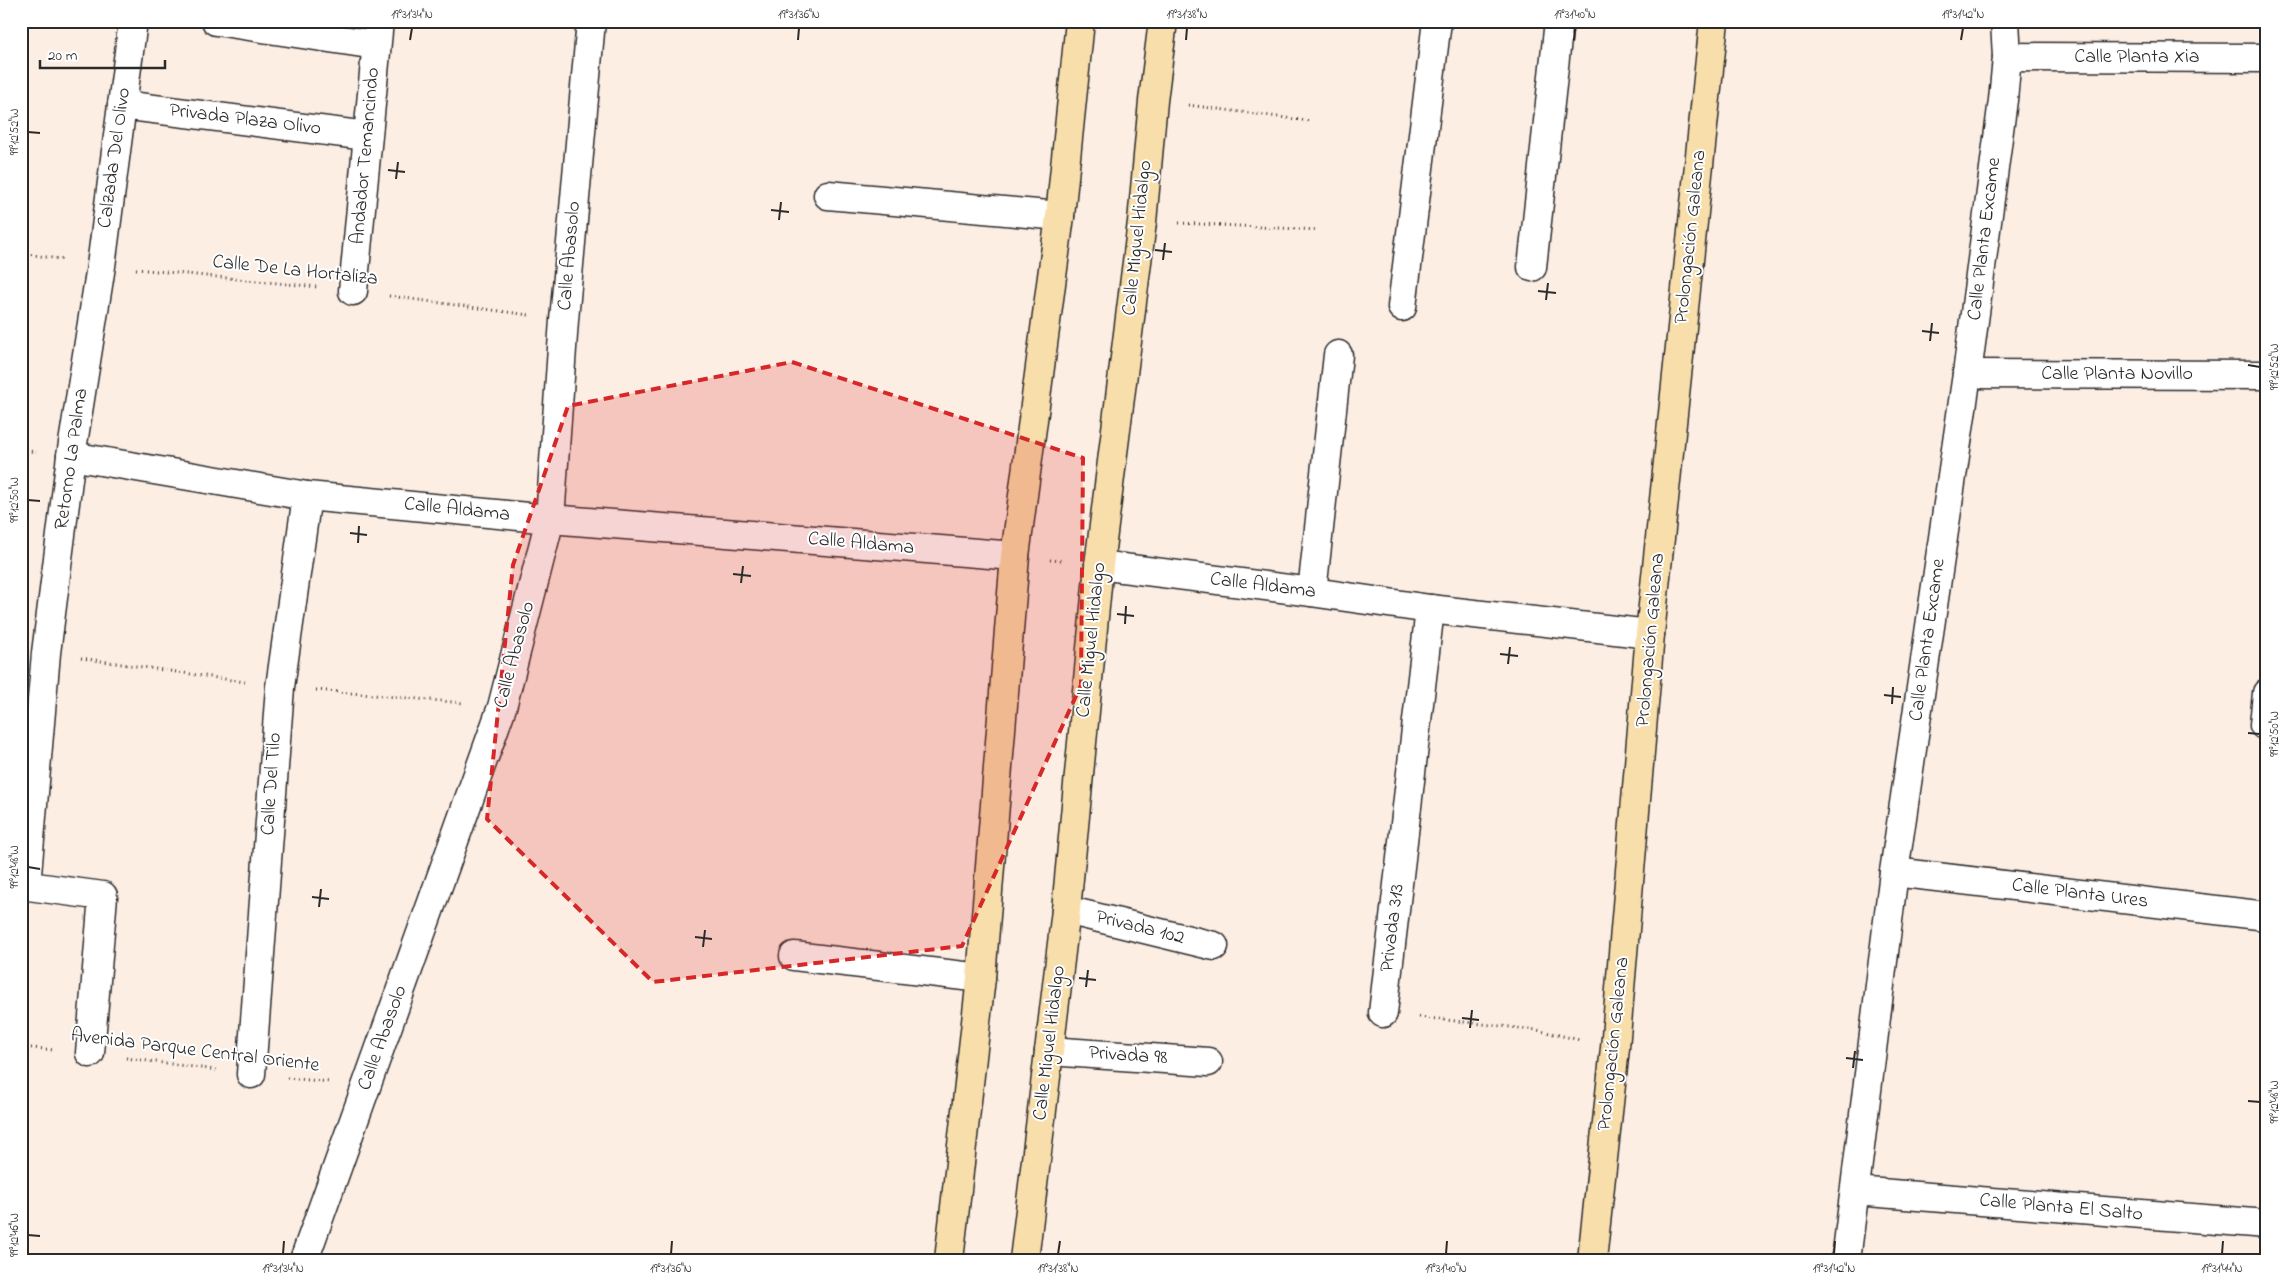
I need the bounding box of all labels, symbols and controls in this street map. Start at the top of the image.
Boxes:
text: 19°31'34"N [391,6,433,24]
text: 19°31'36"N [778,6,820,24]
text: 19°31'38"N [1166,6,1208,24]
text: 19°31'40"N [1554,6,1596,24]
text: 19°31'42"N [1942,6,1984,24]
scale bar [40,38,165,70]
street label: Calle Planta Xia [2074,43,2200,72]
text: 20 m [48,45,78,67]
street label: Andador Temancindo [344,66,388,246]
street label: Calzada Del Olivo [91,86,139,230]
street label: Privada Plaza Olivo [167,96,323,144]
text: 99°12'52"W [6,109,24,155]
street label: Prolongación Galeana [1667,149,1716,325]
street label: Calle Planta Excame [1961,156,2009,322]
street label: Calle Miguel Hidalgo [1115,159,1162,317]
street label: Calle Abasolo [551,200,589,312]
street label: Calle De La Hortaliza [211,248,379,294]
text: 99°12'52"W [2266,344,2284,390]
street label: Calle Planta Novillo [2041,360,2193,389]
street label: Retorno La Palma [48,386,96,532]
text: 99°12'50"W [6,477,24,523]
street label: Calle Aldama [403,490,511,530]
street label: Calle Aldama [807,525,915,563]
street label: Prolongación Galeana [1629,552,1674,728]
street label: Calle Planta Excame [1902,557,1954,723]
street label: Calle Miguel Hidalgo [1069,561,1116,719]
street label: Calle Aldama [1208,565,1318,607]
street label: Calle Abasolo [487,598,543,712]
text: 99°12'50"W [2266,711,2284,757]
street label: Calle Del Tilo [254,731,290,837]
text: 99°12'48"W [6,845,24,889]
street label: Calle Planta Ures [2010,871,2150,917]
street label: Privada 313 [1373,882,1413,974]
street label: Privada 102 [1092,903,1188,953]
street label: Prolongación Galeana [1590,956,1639,1132]
street label: Calle Miguel Hidalgo [1026,964,1075,1122]
street label: Calle Abasolo [351,981,415,1095]
street label: Avenida Parque Central Oriente [69,1021,321,1081]
street label: Privada 98 [1087,1039,1169,1073]
text: 99°12'48"W [2266,1080,2284,1124]
street label: Calle Planta El Salto [1978,1186,2144,1230]
text: 99°12'46"W [6,1213,24,1257]
text: 19°31'34"N [262,1260,304,1278]
text: 19°31'36"N [650,1260,692,1278]
text: 19°31'38"N [1037,1260,1079,1278]
text: 19°31'40"N [1425,1260,1467,1278]
text: 19°31'42"N [1813,1260,1855,1278]
text: 19°31'44"N [2201,1260,2243,1278]

